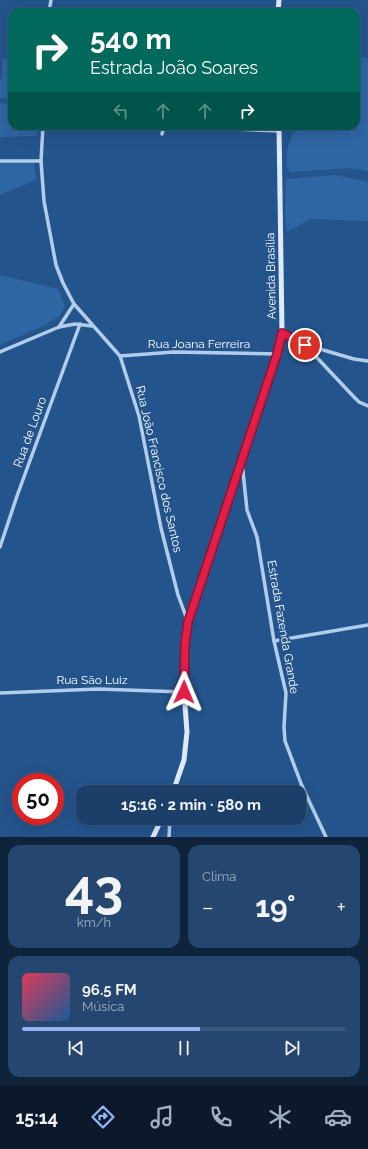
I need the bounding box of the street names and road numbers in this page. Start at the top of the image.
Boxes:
street label: Avenida Brasília [263,232,279,320]
street label: Rua Joana Ferreira [148,337,250,351]
street label: Rua João Francisco dos Santos [133,384,185,554]
street label: Rua de Louro [11,395,49,469]
street label: Estrada Fazenda Grande [264,559,302,695]
street label: Rua São Luiz [56,673,128,687]

